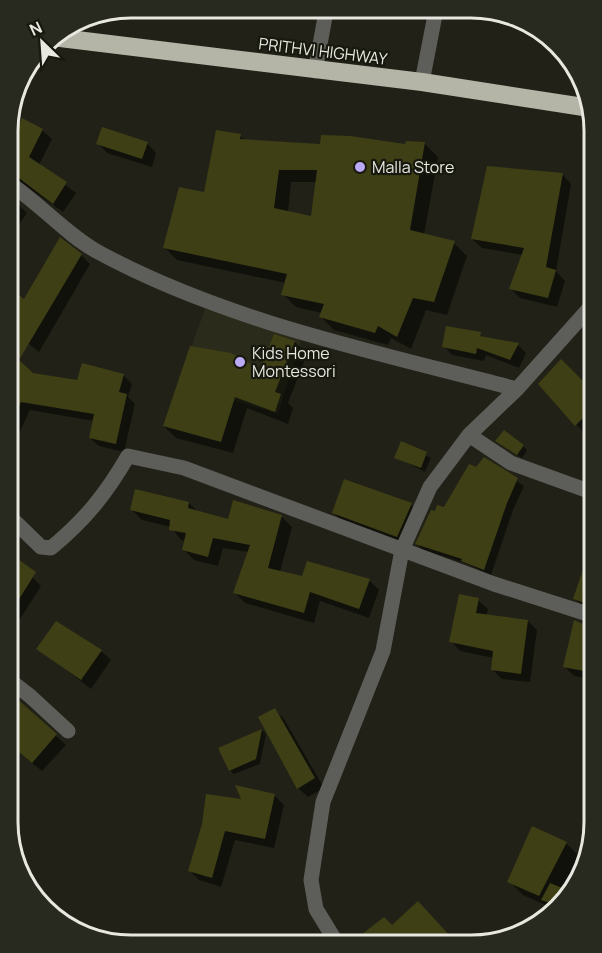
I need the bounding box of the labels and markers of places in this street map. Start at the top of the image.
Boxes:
place label: Malla Store [372,156,454,178]
marker: Malla Store [353,160,367,174]
place label: Kids Home Montessori [252,342,336,382]
marker: Kids Home Montessori [233,355,247,369]

